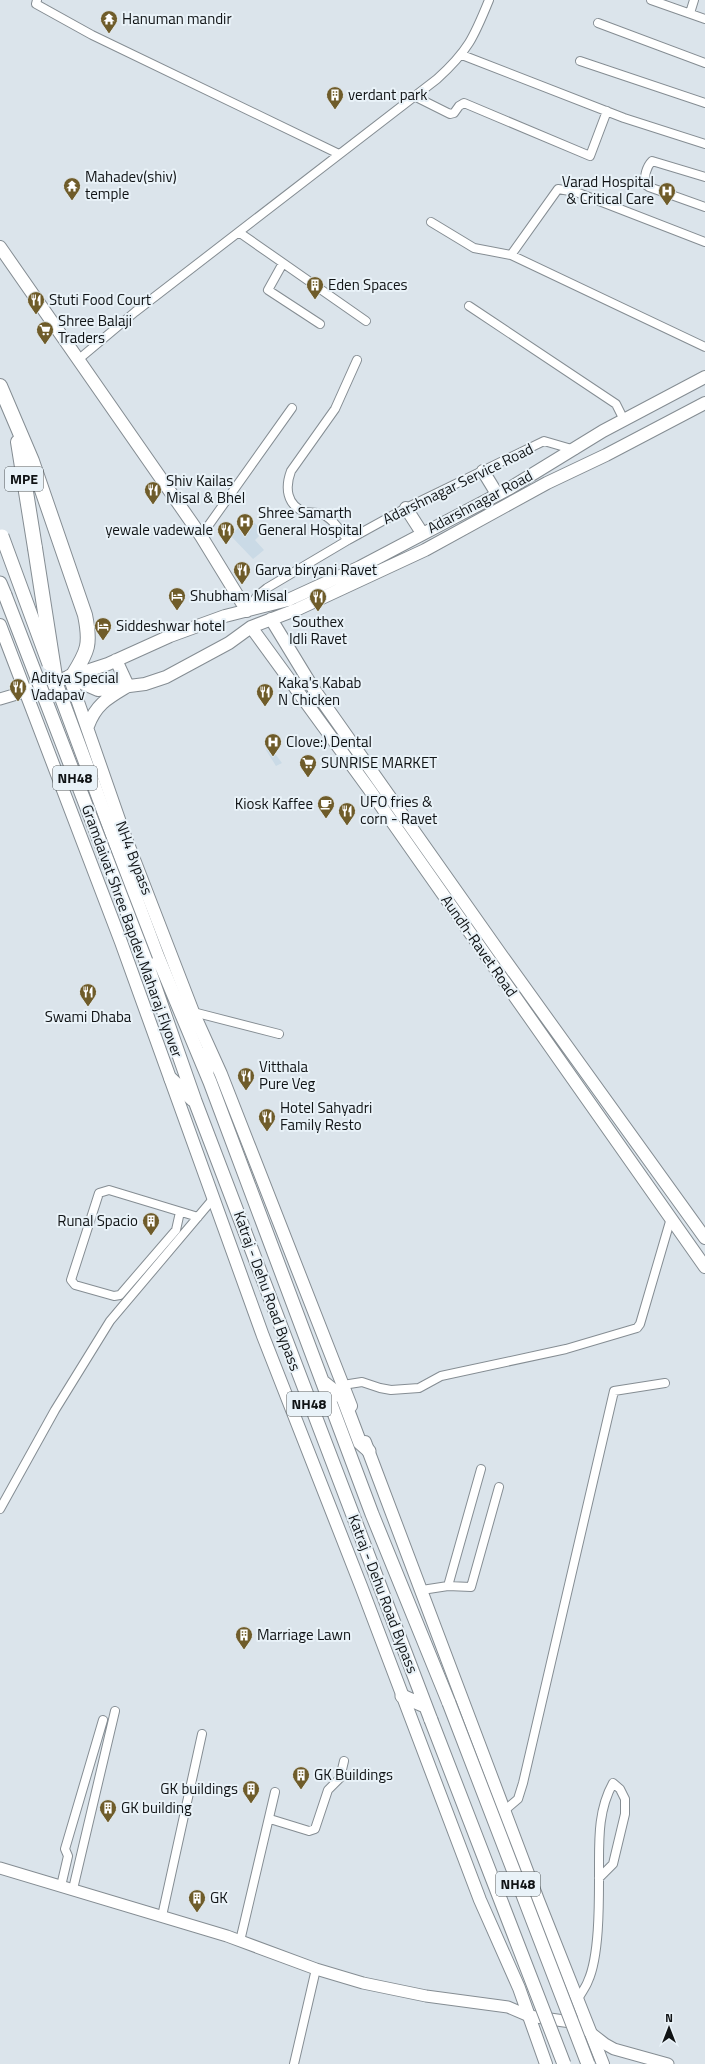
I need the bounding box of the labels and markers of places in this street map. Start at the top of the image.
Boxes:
place label: Hanuman mandir [122,7,232,30]
temple icon: Hanuman mandir [99,9,119,34]
place label: verdant park [348,83,427,106]
building icon: verdant park [325,85,345,110]
place label: Mahadev(shiv) temple [85,165,177,205]
place label: Varad Hospital & Critical Care [562,170,654,210]
temple icon: Mahadev(shiv) temple [62,176,82,201]
hospital icon: Varad Hospital & Critical Care [657,181,677,206]
place label: Eden Spaces [328,273,408,296]
building icon: Eden Spaces [305,275,325,300]
place label: Stuti Food Court [49,288,152,311]
restaurant icon: Stuti Food Court [26,290,46,315]
place label: Shree Balaji Traders [58,309,132,349]
supermarket icon: Shree Balaji Traders [35,320,55,345]
place label: Shiv Kailas Misal & Bhel [166,469,245,509]
restaurant icon: Shiv Kailas Misal & Bhel [143,480,163,505]
place label: Shree Samarth General Hospital [258,501,362,541]
hospital icon: Shree Samarth General Hospital [235,512,255,537]
place label: yewale vadewale [105,518,213,541]
restaurant icon: yewale vadewale [216,520,236,545]
place label: Garva biryani Ravet [255,558,378,581]
restaurant icon: Garva biryani Ravet [232,560,252,585]
place label: Shubham Misal [190,584,287,607]
hotel icon: Shubham Misal [167,586,187,611]
restaurant icon: Southex Idli Ravet [308,587,328,612]
place label: Southex Idli Ravet [289,610,348,650]
place label: Siddeshwar hotel [116,614,225,637]
hotel icon: Siddeshwar hotel [93,616,113,641]
place label: Aditya Special Vadapav [31,666,119,706]
place label: Kaka's Kabab N Chicken [278,671,361,711]
restaurant icon: Aditya Special Vadapav [8,677,28,702]
restaurant icon: Kaka's Kabab N Chicken [255,682,275,707]
place label: Clove:) Dental [286,730,372,753]
hospital icon: Clove:) Dental [263,732,283,757]
place label: SUNRISE MARKET [321,751,437,774]
supermarket icon: SUNRISE MARKET [298,753,318,778]
place label: UFO fries & corn - Ravet [360,790,438,830]
place label: Kiosk Kaffee [235,792,313,815]
cafe icon: Kiosk Kaffee [316,794,336,819]
restaurant icon: UFO fries & corn - Ravet [337,801,357,826]
restaurant icon: Swami Dhaba [78,982,98,1007]
place label: Swami Dhaba [45,1005,132,1028]
place label: Vitthala Pure Veg [259,1055,316,1095]
restaurant icon: Vitthala Pure Veg [236,1066,256,1091]
place label: Hotel Sahyadri Family Resto [280,1096,372,1136]
restaurant icon: Hotel Sahyadri Family Resto [257,1107,277,1132]
place label: Runal Spacio [57,1209,138,1232]
building icon: Runal Spacio [141,1211,161,1236]
place label: Marriage Lawn [257,1623,351,1646]
building icon: Marriage Lawn [234,1625,254,1650]
place label: GK Buildings [314,1763,393,1786]
building icon: GK Buildings [291,1765,311,1790]
place label: GK buildings [160,1777,238,1800]
building icon: GK buildings [241,1779,261,1804]
place label: GK building [121,1796,192,1819]
building icon: GK building [98,1798,118,1823]
place label: GK [210,1886,228,1909]
building icon: GK [187,1888,207,1913]

